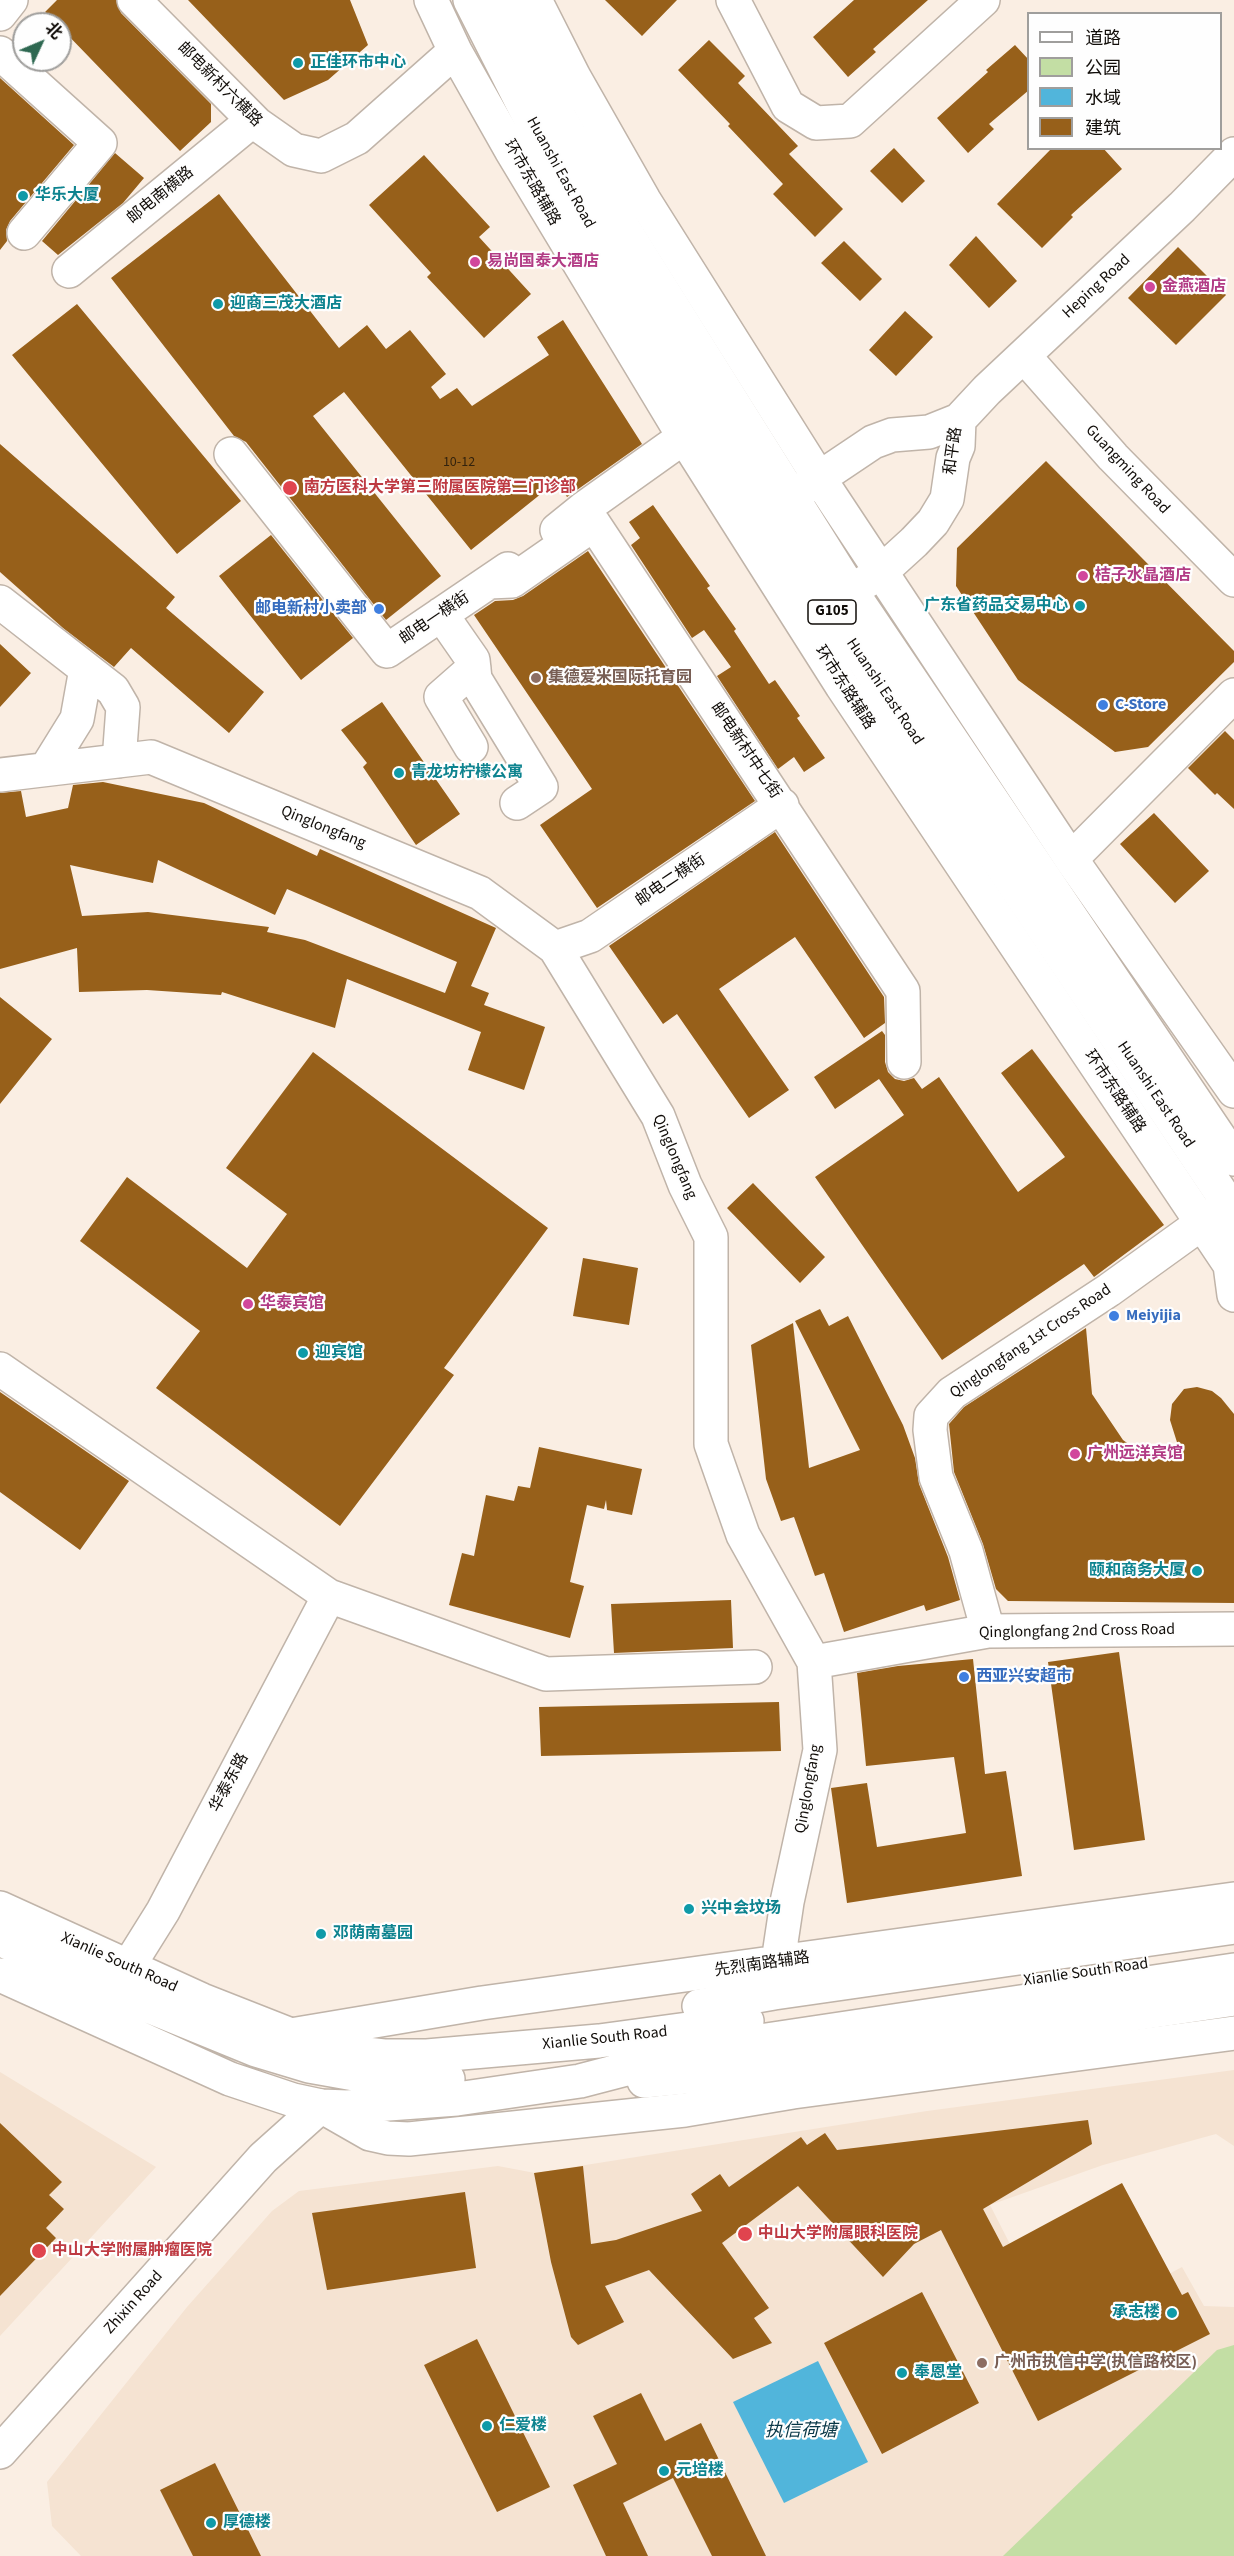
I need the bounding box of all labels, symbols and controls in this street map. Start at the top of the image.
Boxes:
north arrow [12,12,72,72]
legend [1027,12,1222,150]
text: 北 [40,17,67,44]
text: 道路 [1085,26,1121,51]
street label: 邮电新村六横路 [173,39,265,131]
place label: 正佳环市中心 [310,53,406,73]
marker: 正佳环市中心 [291,56,305,70]
text: 公园 [1085,56,1121,81]
text: 水域 [1085,86,1121,111]
street label: Huanshi East Road [521,114,599,232]
text: 建筑 [1085,116,1121,141]
street label: 环市东路辅路 [499,137,563,229]
street label: 邮电南横路 [124,163,198,229]
place label: 华乐大厦 [35,186,99,206]
marker: 华乐大厦 [16,189,30,203]
street label: Heping Road [1059,251,1135,323]
place label: 易尚国泰大酒店 [487,252,599,272]
marker: 易尚国泰大酒店 [468,255,482,269]
place label: 金燕酒店 [1162,277,1226,297]
marker: 金燕酒店 [1143,280,1157,294]
place label: 迎商三茂大酒店 [230,294,342,314]
marker: 迎商三茂大酒店 [211,297,225,311]
street label: Guangming Road [1081,421,1173,519]
street label: 和平路 [941,426,967,476]
house number: 10-12 [443,455,475,471]
place label: 南方医科大学第三附属医院第二门诊部 [304,478,576,498]
marker: 南方医科大学第三附属医院第二门诊部 [281,479,299,497]
place label: 桔子水晶酒店 [1095,566,1191,586]
marker: 桔子水晶酒店 [1076,569,1090,583]
street label: 邮电一横街 [396,589,474,649]
place label: 广东省药品交易中心 [924,596,1068,616]
place label: 邮电新村小卖部 [255,599,367,619]
marker: 广东省药品交易中心 [1073,599,1087,613]
road number: G105 [808,600,856,624]
marker: 邮电新村小卖部 [372,602,386,616]
street label: Huanshi East Road [841,635,927,749]
street label: 环市东路辅路 [810,643,878,733]
place label: 集德爱米国际托育园 [548,668,692,688]
marker: 集德爱米国际托育园 [529,671,543,685]
place label: C-Store [1115,695,1166,715]
marker: C-Store [1096,698,1110,712]
street label: 邮电新村中七街 [706,699,784,803]
place label: 青龙坊柠檬公寓 [411,763,523,783]
marker: 青龙坊柠檬公寓 [392,766,406,780]
street label: Qinglongfang [278,802,368,854]
street label: 邮电二横街 [632,851,710,911]
street label: Huanshi East Road [1112,1038,1198,1152]
street label: 环市东路辅路 [1079,1047,1149,1137]
street label: Qinglongfang [648,1112,700,1202]
street label: Qinglongfang 1st Cross Road [947,1281,1115,1403]
place label: 华泰宾馆 [260,1294,324,1314]
marker: 华泰宾馆 [241,1297,255,1311]
place label: Meiyijia [1126,1306,1181,1326]
marker: Meiyijia [1107,1309,1121,1323]
place label: 迎宾馆 [315,1343,363,1363]
marker: 迎宾馆 [296,1346,310,1360]
place label: 广州远洋宾馆 [1087,1444,1183,1464]
marker: 广州远洋宾馆 [1068,1447,1082,1461]
place label: 颐和商务大厦 [1089,1561,1185,1581]
marker: 颐和商务大厦 [1190,1564,1204,1578]
street label: Qinglongfang 2nd Cross Road [979,1621,1175,1643]
place label: 西亚兴安超市 [976,1667,1072,1687]
marker: 西亚兴安超市 [957,1670,971,1684]
street label: Qinglongfang [792,1743,826,1835]
street label: 华泰东路 [207,1750,253,1816]
place label: 兴中会坟场 [701,1899,781,1919]
marker: 兴中会坟场 [682,1902,696,1916]
place label: 邓荫南墓园 [333,1924,413,1944]
marker: 邓荫南墓园 [314,1927,328,1941]
street label: Xianlie South Road [58,1929,180,1997]
street label: 先烈南路辅路 [713,1949,811,1981]
street label: Xianlie South Road [1022,1955,1150,1991]
street label: Xianlie South Road [541,2023,669,2055]
place label: 中山大学附属眼科医院 [758,2224,918,2244]
marker: 中山大学附属眼科医院 [736,2225,754,2243]
place label: 中山大学附属肿瘤医院 [52,2241,212,2261]
marker: 中山大学附属肿瘤医院 [30,2242,48,2260]
street label: Zhixin Road [101,2267,167,2339]
place label: 承志楼 [1112,2303,1160,2323]
marker: 承志楼 [1165,2306,1179,2320]
place label: 广州市执信中学(执信路校区) [994,2353,1197,2373]
marker: 广州市执信中学(执信路校区) [975,2356,989,2370]
place label: 奉恩堂 [914,2363,962,2383]
marker: 奉恩堂 [895,2366,909,2380]
place label: 仁爱楼 [499,2416,547,2436]
marker: 仁爱楼 [480,2419,494,2433]
water label: 执信荷塘 [765,2421,837,2443]
place label: 元培楼 [676,2461,724,2481]
marker: 元培楼 [657,2464,671,2478]
place label: 厚德楼 [223,2513,271,2533]
marker: 厚德楼 [204,2516,218,2530]

